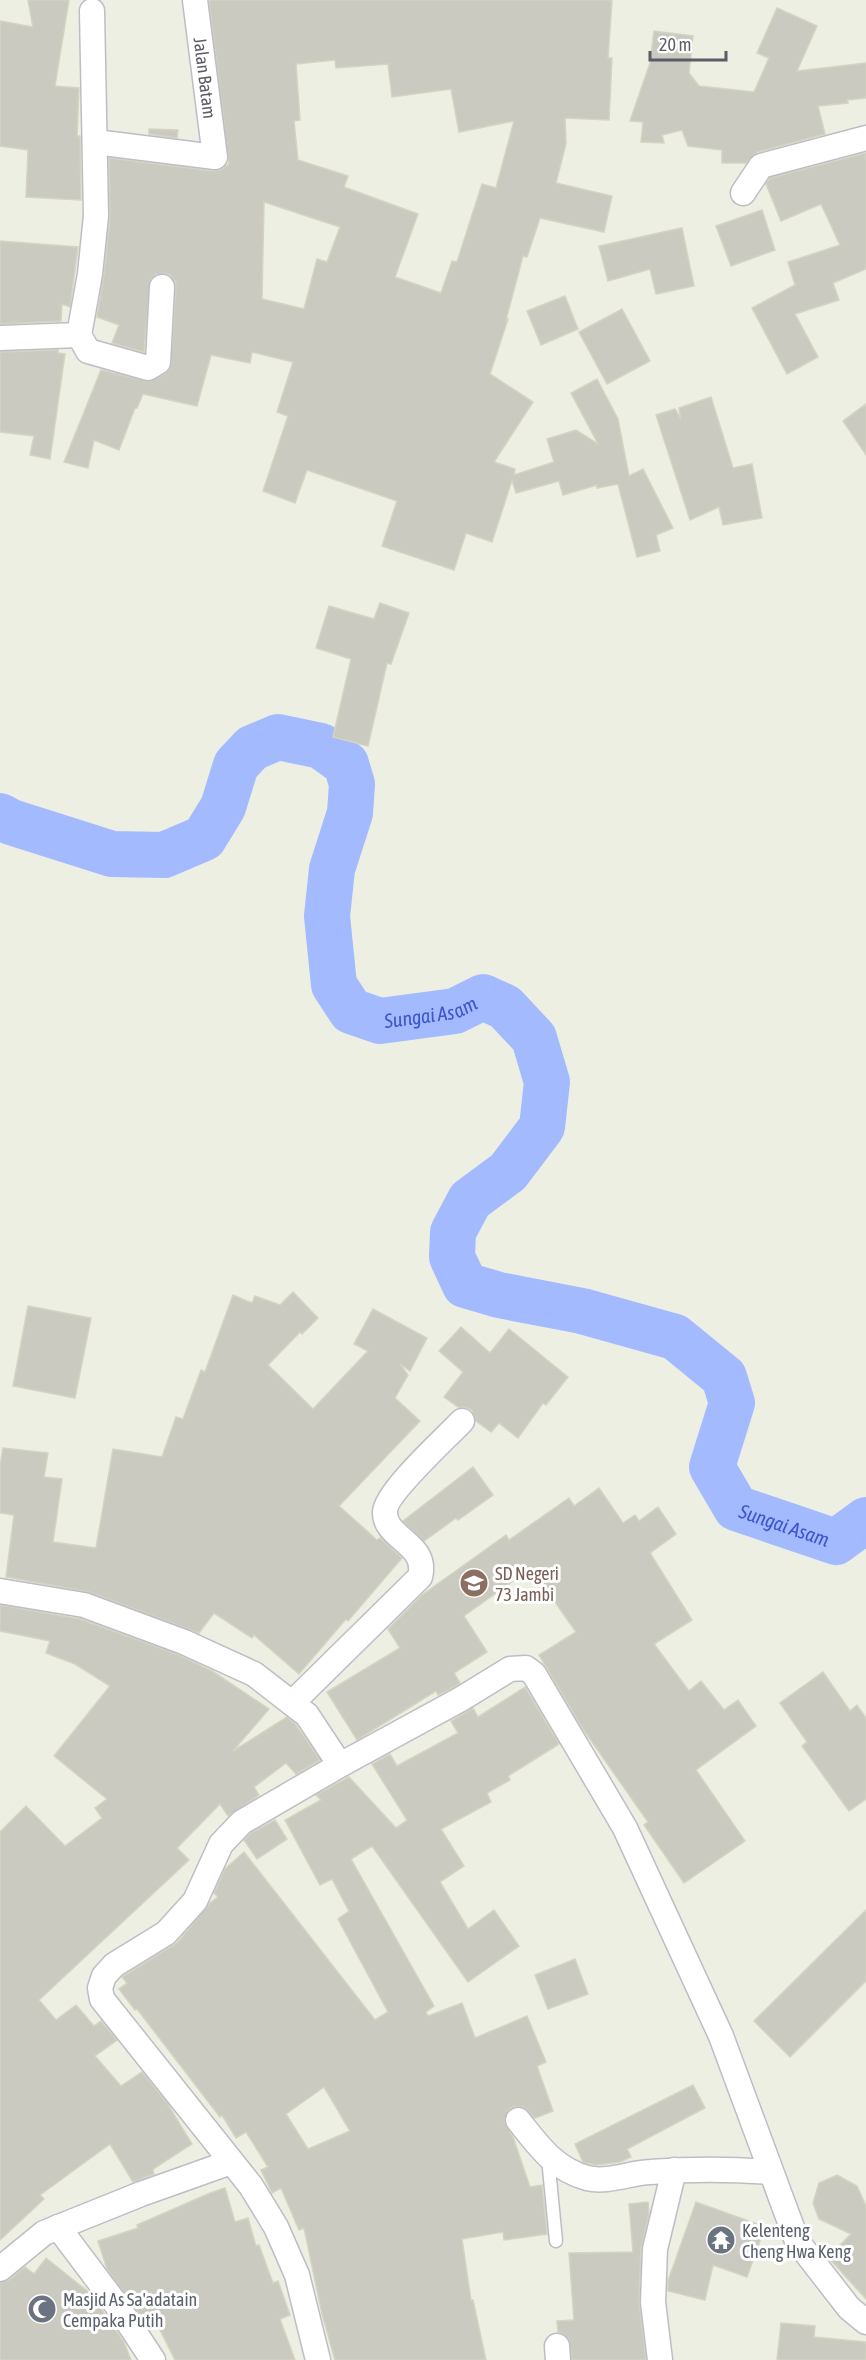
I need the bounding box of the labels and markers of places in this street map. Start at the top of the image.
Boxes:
place label: SD Negeri 73 Jambi [495,1563,559,1605]
school or university icon: SD Negeri 73 Jambi [458,1567,490,1599]
place label: Kelenteng Cheng Hwa Keng [742,2220,851,2262]
temple icon: Kelenteng Cheng Hwa Keng [705,2224,737,2256]
place label: Masjid As Sa'adatain Cempaka Putih [63,2289,197,2331]
mosque icon: Masjid As Sa'adatain Cempaka Putih [26,2293,58,2325]

